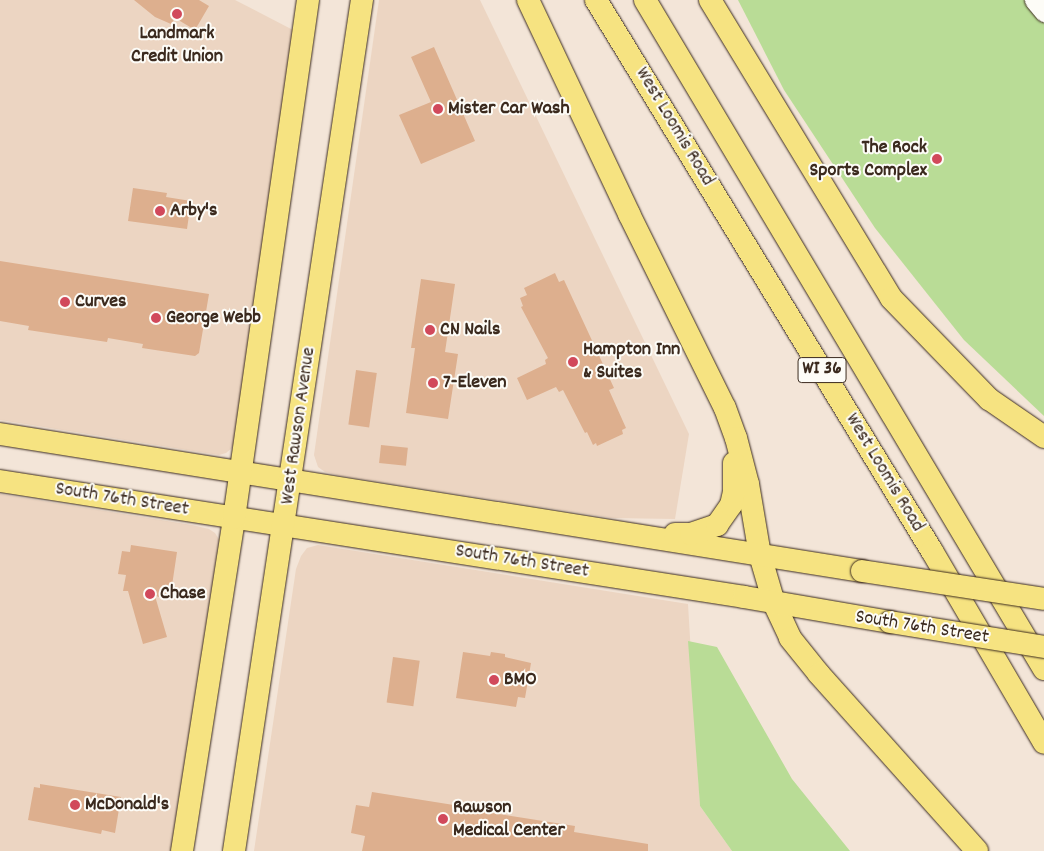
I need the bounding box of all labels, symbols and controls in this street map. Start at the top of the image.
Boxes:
marker: Landmark Credit Union [171,8,183,20]
place label: Landmark Credit Union [131,22,223,69]
street label: West Loomis Road [629,63,719,191]
place label: Mister Car Wash [448,97,570,121]
marker: Mister Car Wash [432,103,444,115]
place label: The Rock Sports Complex [810,136,927,183]
marker: The Rock Sports Complex [931,153,943,165]
place label: Arby's [170,199,217,223]
marker: Arby's [154,205,166,217]
place label: Curves [75,290,126,314]
marker: Curves [59,296,71,308]
place label: George Webb [166,306,261,330]
marker: George Webb [150,312,162,324]
place label: CN Nails [440,318,500,342]
marker: CN Nails [424,324,436,336]
place label: Hampton Inn & Suites [583,339,680,386]
street label: West Rawson Avenue [276,346,322,506]
road number: WI 36 [797,354,847,386]
marker: Hampton Inn & Suites [567,356,579,368]
place label: 7-Eleven [443,371,507,395]
marker: 7-Eleven [427,377,439,389]
street label: West Loomis Road [839,409,929,537]
street label: South 76th Street [54,478,190,522]
street label: South 76th Street [454,540,590,584]
place label: Chase [160,582,206,606]
marker: Chase [144,588,156,600]
street label: South 76th Street [854,606,990,650]
place label: BMO [504,668,537,692]
marker: BMO [488,674,500,686]
place label: McDonald's [85,793,169,817]
place label: Rawson Medical Center [453,796,565,843]
marker: McDonald's [69,799,81,811]
marker: Rawson Medical Center [437,813,449,825]

